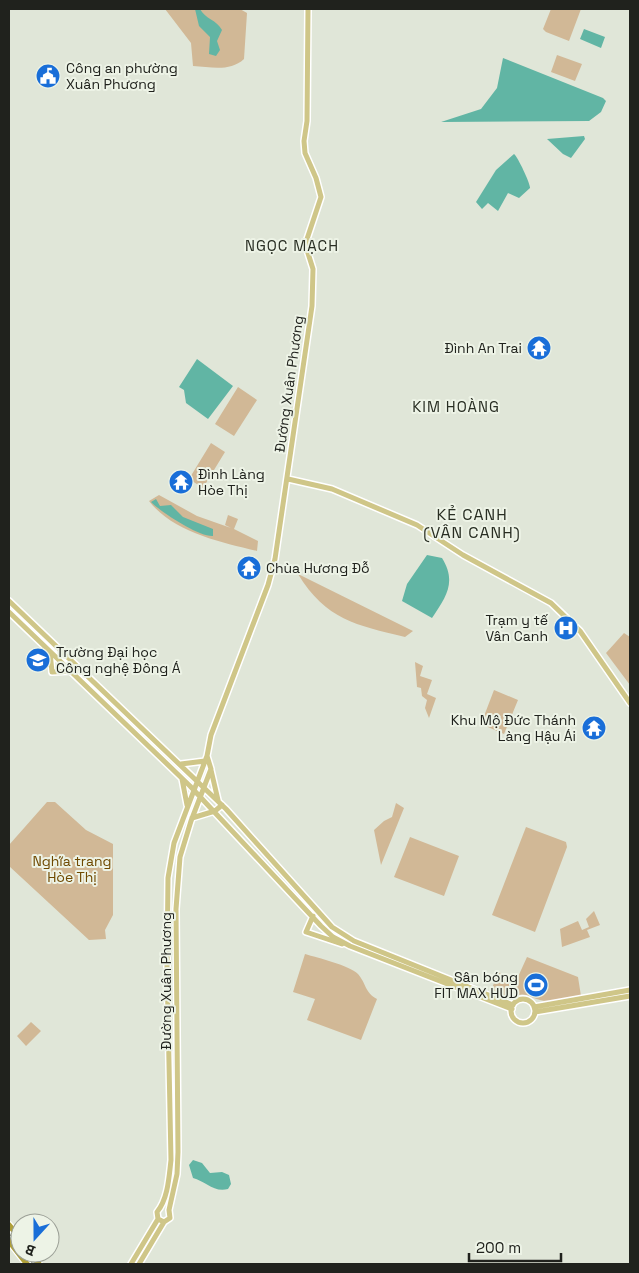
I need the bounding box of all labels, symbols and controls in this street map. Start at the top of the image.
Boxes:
place label: Công an phường Xuân Phương [66,59,178,93]
public building icon: Công an phường Xuân Phương [35,63,61,89]
district label: NGỌC MẠCH [245,236,339,255]
street label: Đường Xuân Phương [270,314,308,454]
temple icon: Đình An Trai [526,335,552,361]
place label: Đình An Trai [444,339,522,357]
district label: KIM HOÀNG [412,397,500,416]
place label: Đình Làng Hòe Thị [198,465,265,499]
temple icon: Đình Làng Hòe Thị [168,469,194,495]
district label: KẺ CANH (VÂN CANH) [423,504,521,543]
temple icon: Chùa Hương Đỗ [236,555,262,581]
place label: Chùa Hương Đỗ [266,559,370,577]
place label: Trạm y tế Vân Canh [485,611,549,645]
hospital icon: Trạm y tế Vân Canh [553,615,579,641]
place label: Trường Đại học Công nghệ Đông Á [56,643,181,677]
school or university icon: Trường Đại học Công nghệ Đông Á [25,647,51,673]
place label: Khu Mộ Đức Thánh Làng Hậu Ái [451,711,576,745]
temple icon: Khu Mộ Đức Thánh Làng Hậu Ái [581,715,607,741]
park label: Nghĩa trang Hòe Thị [32,852,112,886]
street label: Đường Xuân Phương [157,912,175,1050]
place label: Sân bóng FIT MAX HUD [434,968,518,1002]
sports icon: Sân bóng FIT MAX HUD [523,972,549,998]
north arrow [10,1213,60,1263]
scale bar [469,1230,562,1262]
text: 200 m [476,1238,521,1257]
text: B [23,1240,38,1260]

